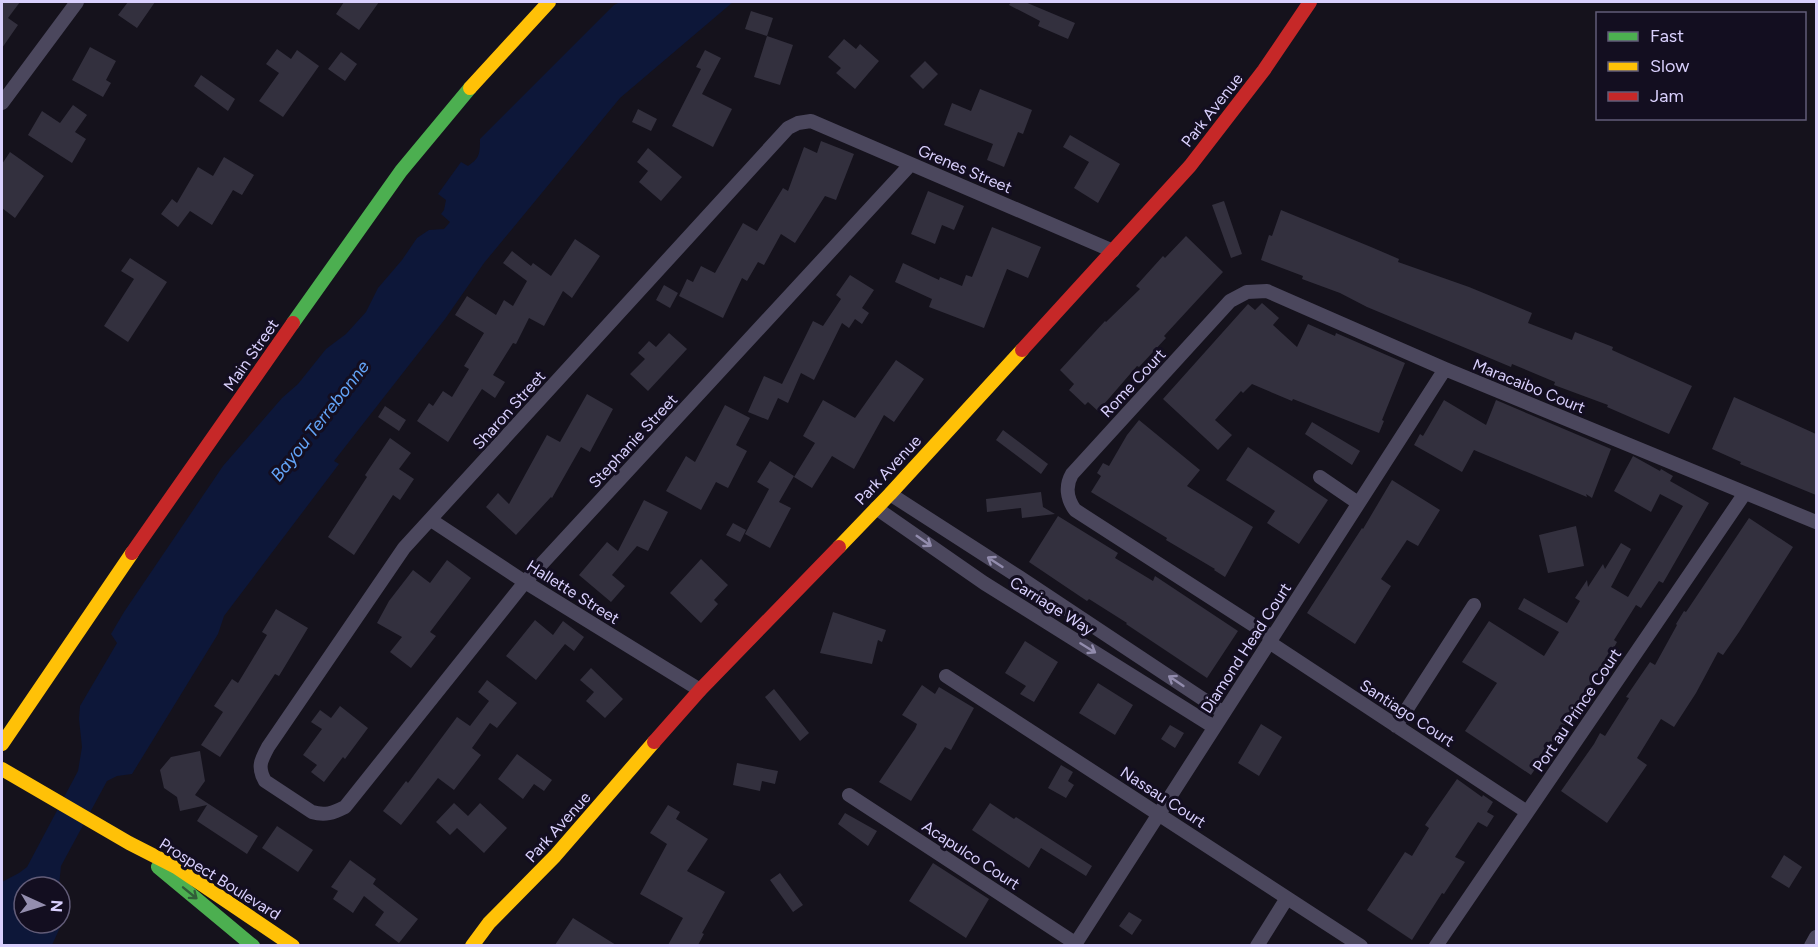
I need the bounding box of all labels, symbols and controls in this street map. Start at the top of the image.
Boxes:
legend [1596,12,1806,120]
text: Fast [1650,25,1684,47]
text: Slow [1650,55,1689,77]
street label: Park Avenue [1177,69,1247,151]
text: Jam [1650,85,1684,107]
street label: Grenes Street [915,141,1015,197]
street label: Main Street [219,316,283,394]
street label: Rome Court [1096,345,1170,421]
street label: Maracaibo Court [1470,355,1588,417]
water label: Bayou Terrebonne [266,356,374,486]
street label: Sharon Street [469,367,549,453]
street label: Stephanie Street [585,390,681,492]
street label: Park Avenue [851,431,925,509]
one-way arrow [916,535,932,547]
street label: Hallette Street [523,556,623,628]
one-way arrow [988,556,1004,568]
street label: Carriage Way [1006,573,1098,640]
street label: Diamond Head Court [1197,579,1295,717]
one-way arrow [1079,641,1096,654]
street label: Port au Prince Court [1529,645,1625,775]
one-way arrow [1168,675,1184,687]
street label: Santiago Court [1356,675,1458,751]
street label: Nassau Court [1117,762,1209,832]
street label: Park Avenue [521,788,595,866]
street label: Acapulco Court [919,816,1023,894]
street label: Prospect Boulevard [156,834,284,924]
north arrow [12,875,72,935]
one-way arrow [182,887,198,900]
text: N [47,899,66,913]

